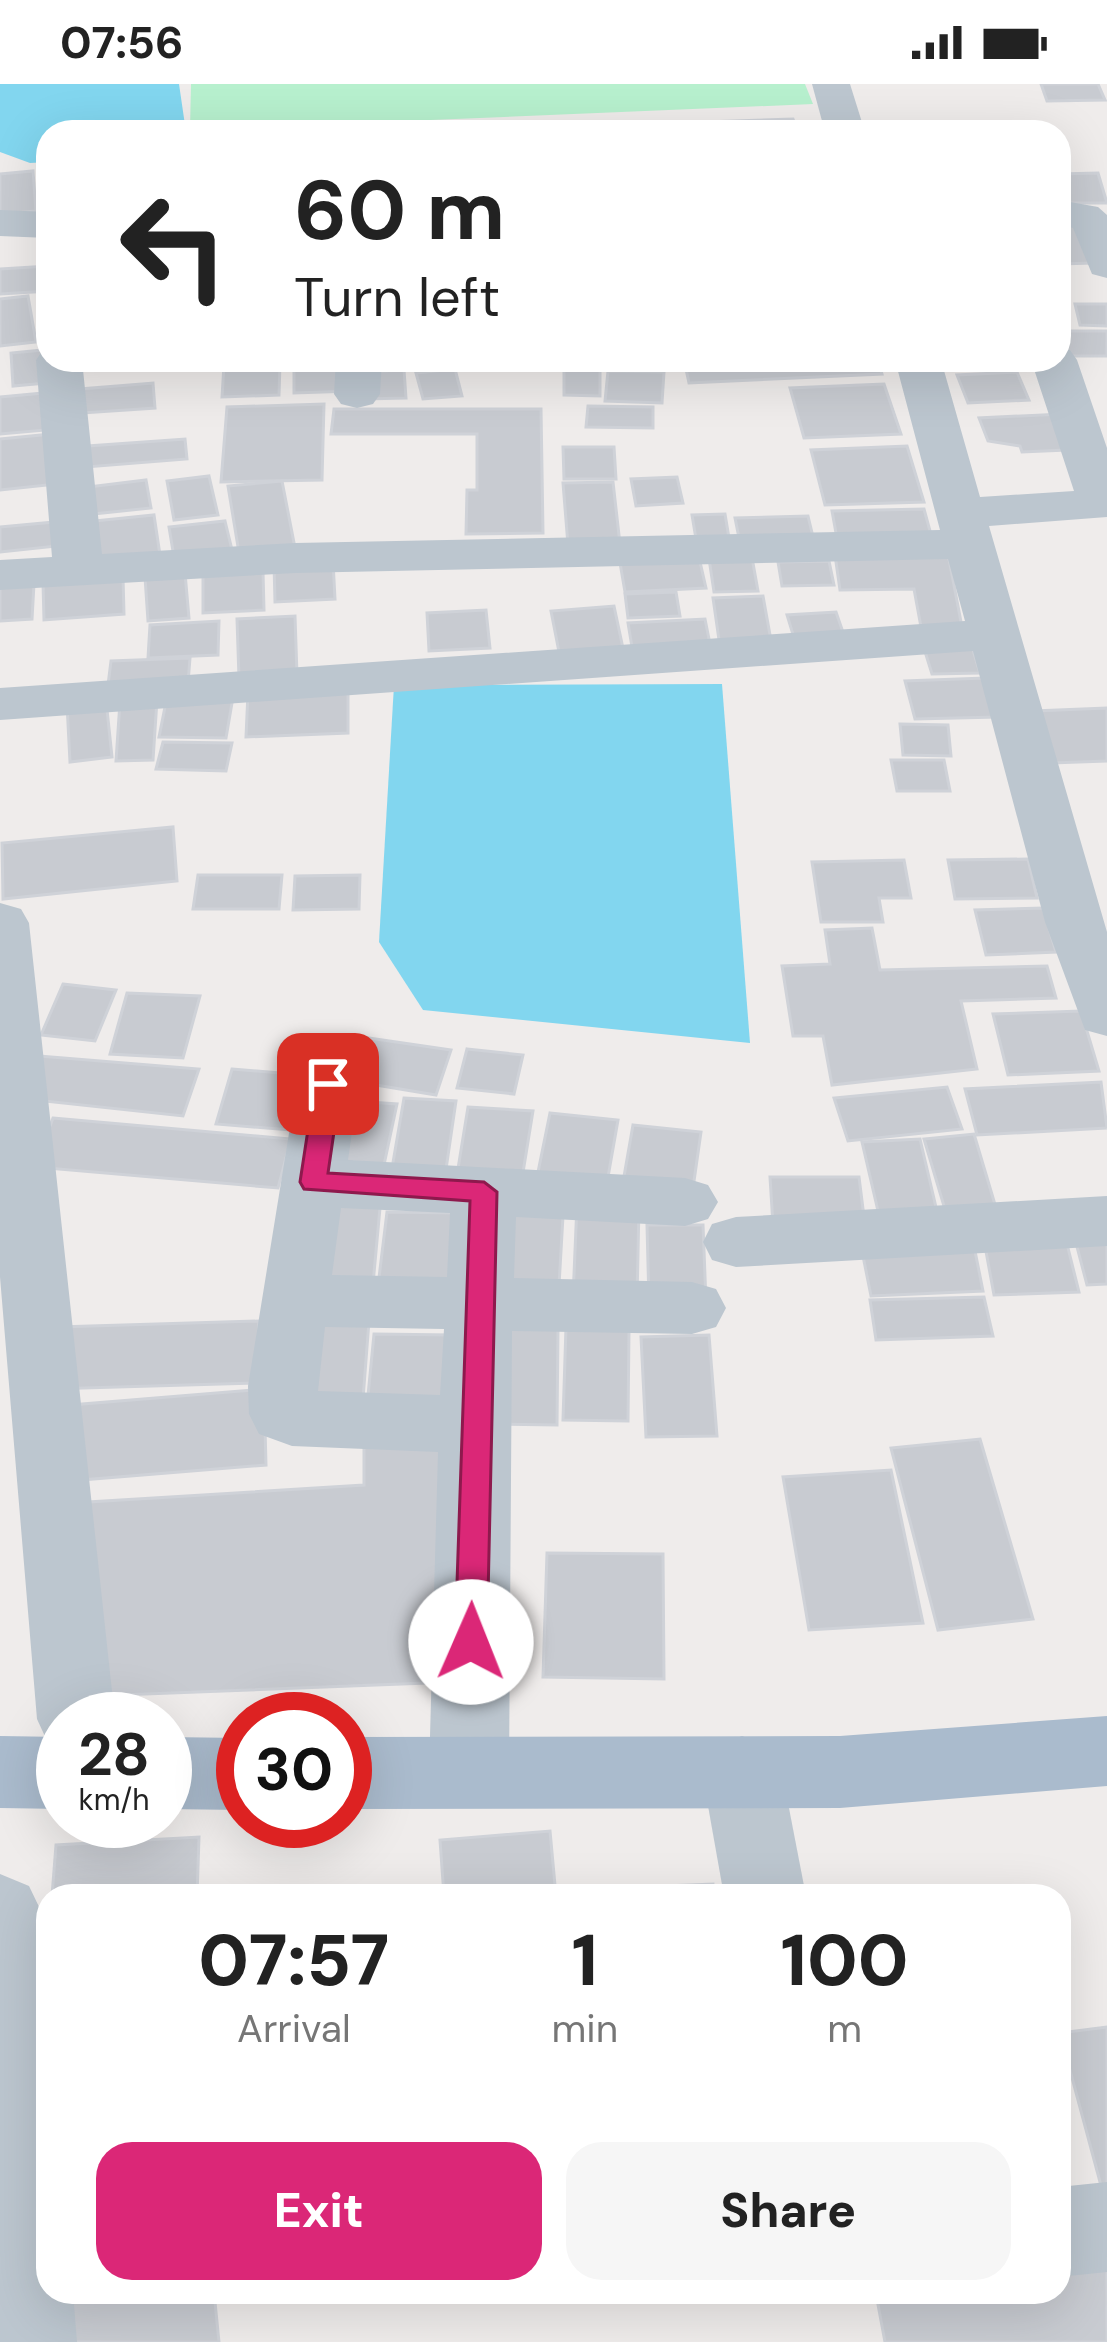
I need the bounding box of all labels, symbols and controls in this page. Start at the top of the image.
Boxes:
text: 07:56 [60,13,184,72]
text: 60 m [294,156,505,265]
icon: left [96,168,252,324]
text: Turn left [294,262,500,333]
pin [277,1033,379,1135]
icon: arrive [295,1051,361,1117]
position arrow [408,1579,534,1705]
speed limit sign: 30 [216,1692,372,1848]
text: 28 [78,1715,150,1794]
text: km/h [79,1780,149,1819]
text: 07:57 [198,1914,389,2007]
text: 1 [572,1914,598,2007]
text: 100 [780,1914,909,2007]
text: Arrival [237,2003,351,2054]
text: min [552,2003,618,2054]
text: m [827,2003,862,2054]
button: Exit [96,2142,542,2280]
button: Share [566,2142,1011,2280]

